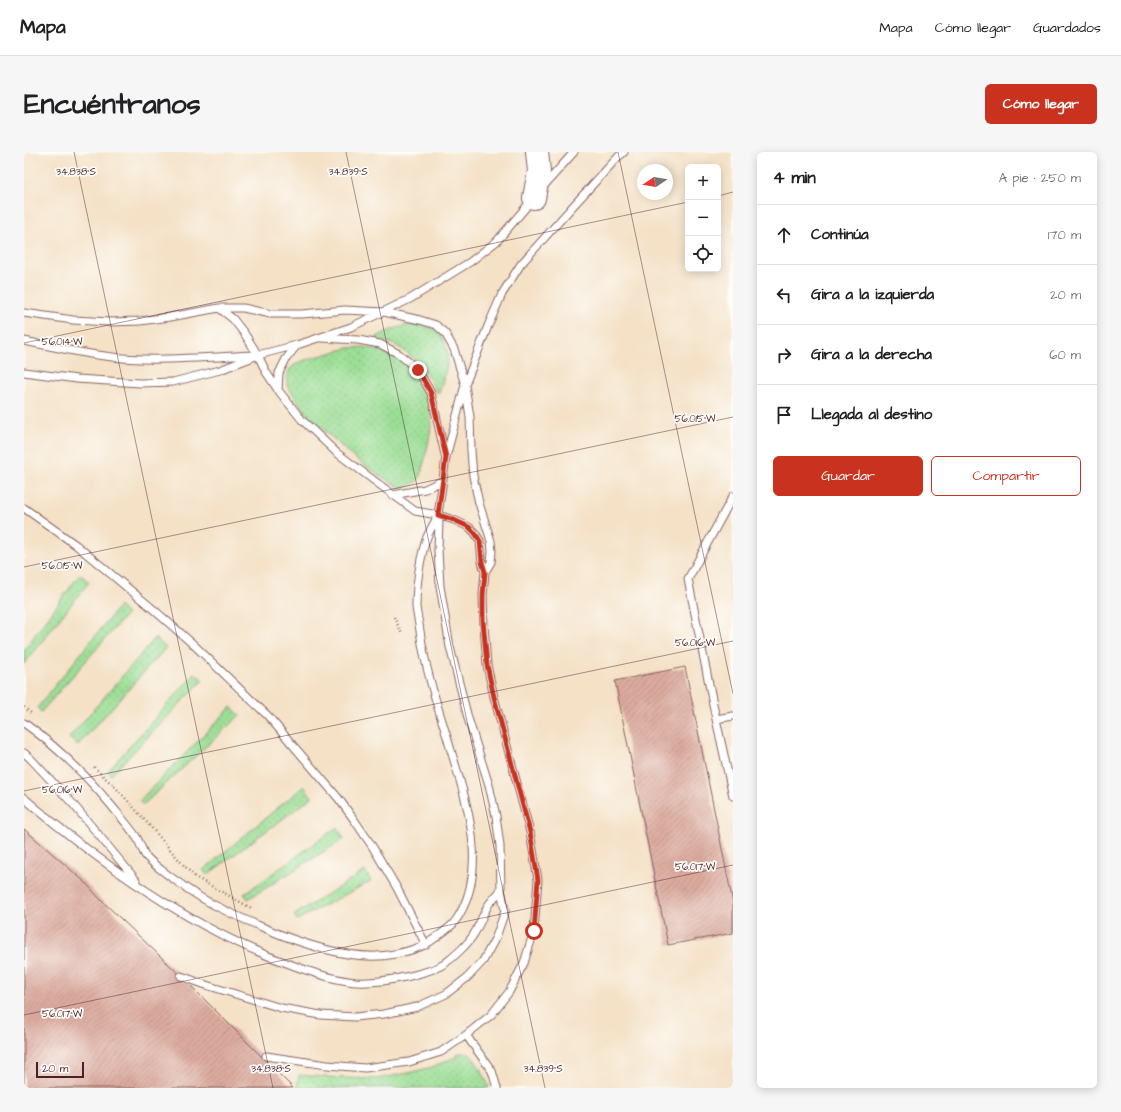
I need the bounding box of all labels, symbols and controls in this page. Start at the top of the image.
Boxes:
text: Mapa [20,14,66,41]
text: Mapa [879,18,913,38]
text: Cómo llegar [935,18,1011,38]
text: Guardados [1033,18,1101,38]
button: Cómo llegar [985,84,1097,124]
text: Encuéntranos [24,85,200,124]
north arrow [637,164,673,200]
map controls [685,164,721,272]
button: + [685,164,721,200]
text: 34.838°S [56,165,97,179]
text: 34.839°S [328,165,368,179]
text: 4 min [773,166,816,190]
text: A pie · 250 m [999,169,1081,187]
button: − [685,200,721,236]
icon: ahead [773,224,795,246]
text: Continúa [811,224,869,245]
text: 170 m [1048,226,1081,244]
button: locate [685,236,721,272]
icon: left [773,284,795,306]
text: Gira a la izquierda [811,284,934,305]
text: 20 m [1050,286,1081,304]
text: 56.014°W [42,335,83,349]
icon: right [773,344,795,366]
text: Gira a la derecha [811,344,932,365]
text: 60 m [1049,346,1081,364]
route end [409,361,427,379]
icon: arrive [773,404,795,426]
text: Llegada al destino [811,404,932,425]
text: 56.015°W [674,412,716,426]
button: Guardar [773,456,923,496]
button: Compartir [931,456,1081,496]
text: 56.015°W [41,559,83,573]
text: 56.016°W [675,636,716,650]
text: 56.016°W [42,783,83,797]
text: 56.017°W [675,860,716,874]
route start [525,922,543,940]
text: 56.017°W [42,1007,83,1021]
scale bar [36,1060,84,1079]
text: 20 m [42,1061,68,1076]
text: 34.838°S [251,1062,292,1076]
text: 34.839°S [523,1062,563,1076]

